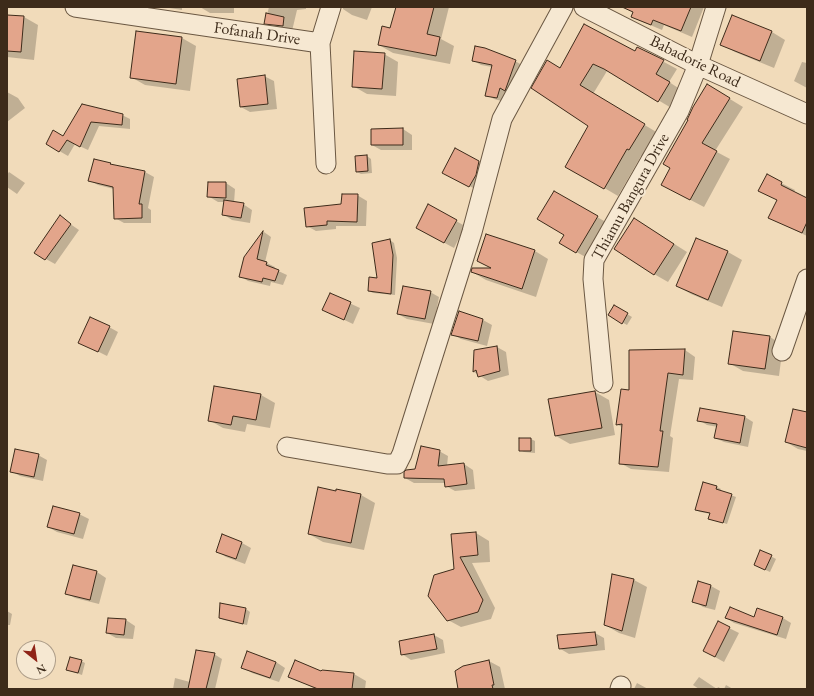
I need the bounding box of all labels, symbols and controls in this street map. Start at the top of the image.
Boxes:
street label: Fofanah Drive [213,18,301,50]
street label: Babadorie Road [647,32,743,92]
street label: Thiamu Bangura Drive [588,130,674,264]
north arrow [16,640,56,680]
text: N [34,661,49,678]

